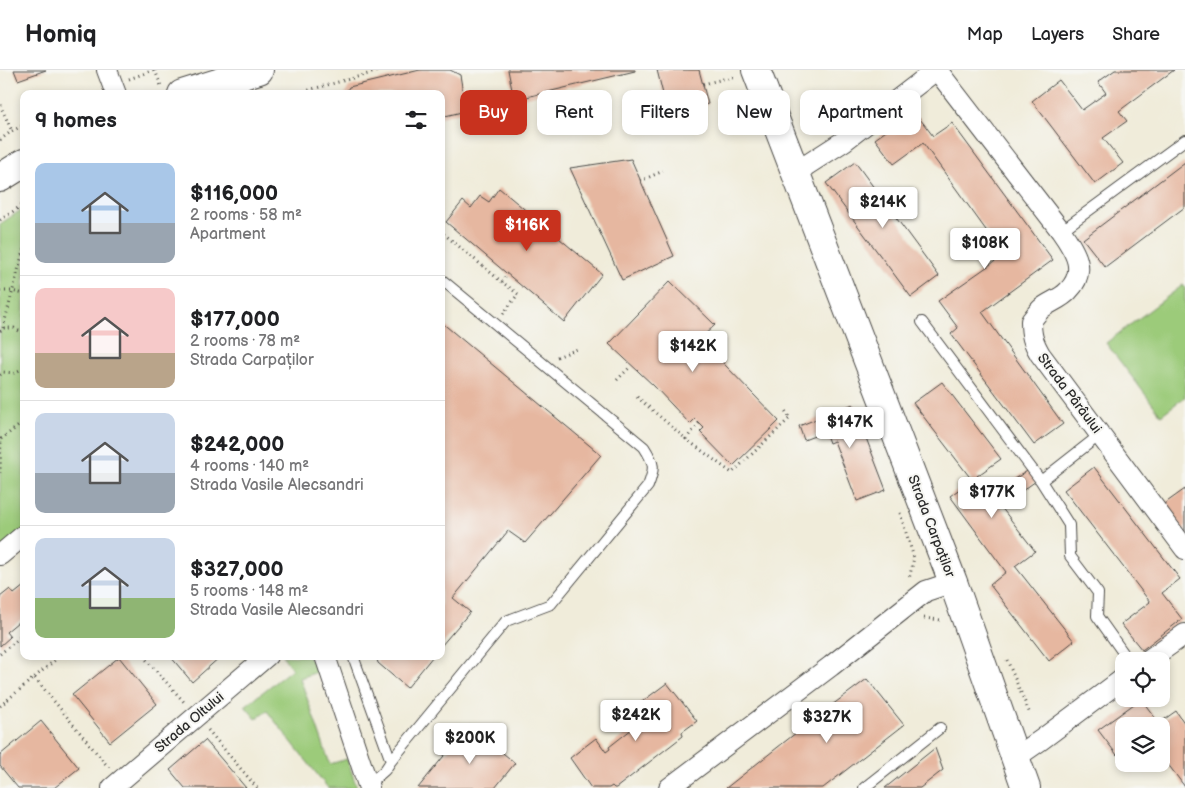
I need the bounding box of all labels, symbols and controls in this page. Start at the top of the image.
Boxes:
text: Homiq [25,20,97,49]
text: Map [967,24,1003,45]
text: Layers [1031,24,1084,45]
text: Share [1112,24,1160,45]
chip: Buy [460,90,527,135]
chip: Rent [537,90,612,135]
chip: Filters [622,90,708,135]
chip: New [718,90,790,135]
chip: Apartment [800,90,921,135]
icon: filters [402,106,430,134]
text: 9 homes [35,108,117,133]
text: $116,000 [190,181,278,206]
icon: home [75,183,135,243]
pin: $214K [848,186,918,229]
text: $214K [860,193,906,212]
text: 2 rooms · 58 m² [190,206,302,225]
pin: $116K [492,210,562,252]
text: $116K [505,216,549,235]
text: Apartment [190,225,266,244]
pin: $108K [950,228,1020,270]
text: $108K [961,234,1009,253]
text: $177,000 [190,307,280,332]
icon: home [75,308,135,368]
pin: $142K [658,330,728,373]
text: 2 rooms · 78 m² [190,332,300,351]
text: $142K [669,337,717,356]
street label: Strada Pârâului [1034,350,1105,437]
text: Strada Carpaților [190,351,314,370]
pin: $147K [815,406,885,449]
text: $147K [827,413,873,432]
text: $242,000 [190,432,284,457]
icon: home [75,433,135,493]
text: 4 rooms · 140 m² [190,457,309,476]
street label: Strada Carpaților [904,473,959,581]
text: Strada Vasile Alecsandri [190,476,364,495]
pin: $177K [957,476,1027,519]
text: $177K [969,483,1015,502]
text: $327,000 [190,557,284,582]
icon: home [75,558,135,618]
text: 5 rooms · 148 m² [190,582,308,601]
text: Strada Vasile Alecsandri [190,601,364,620]
map controls [1115,652,1170,772]
button: locate [1115,652,1170,707]
street label: Strada Oltului [151,688,227,756]
pin: $242K [601,700,671,742]
pin: $327K [792,702,862,744]
text: $242K [611,706,661,725]
text: $327K [803,708,851,727]
button: layers [1115,717,1170,772]
pin: $200K [435,722,505,765]
text: $200K [445,729,495,748]

